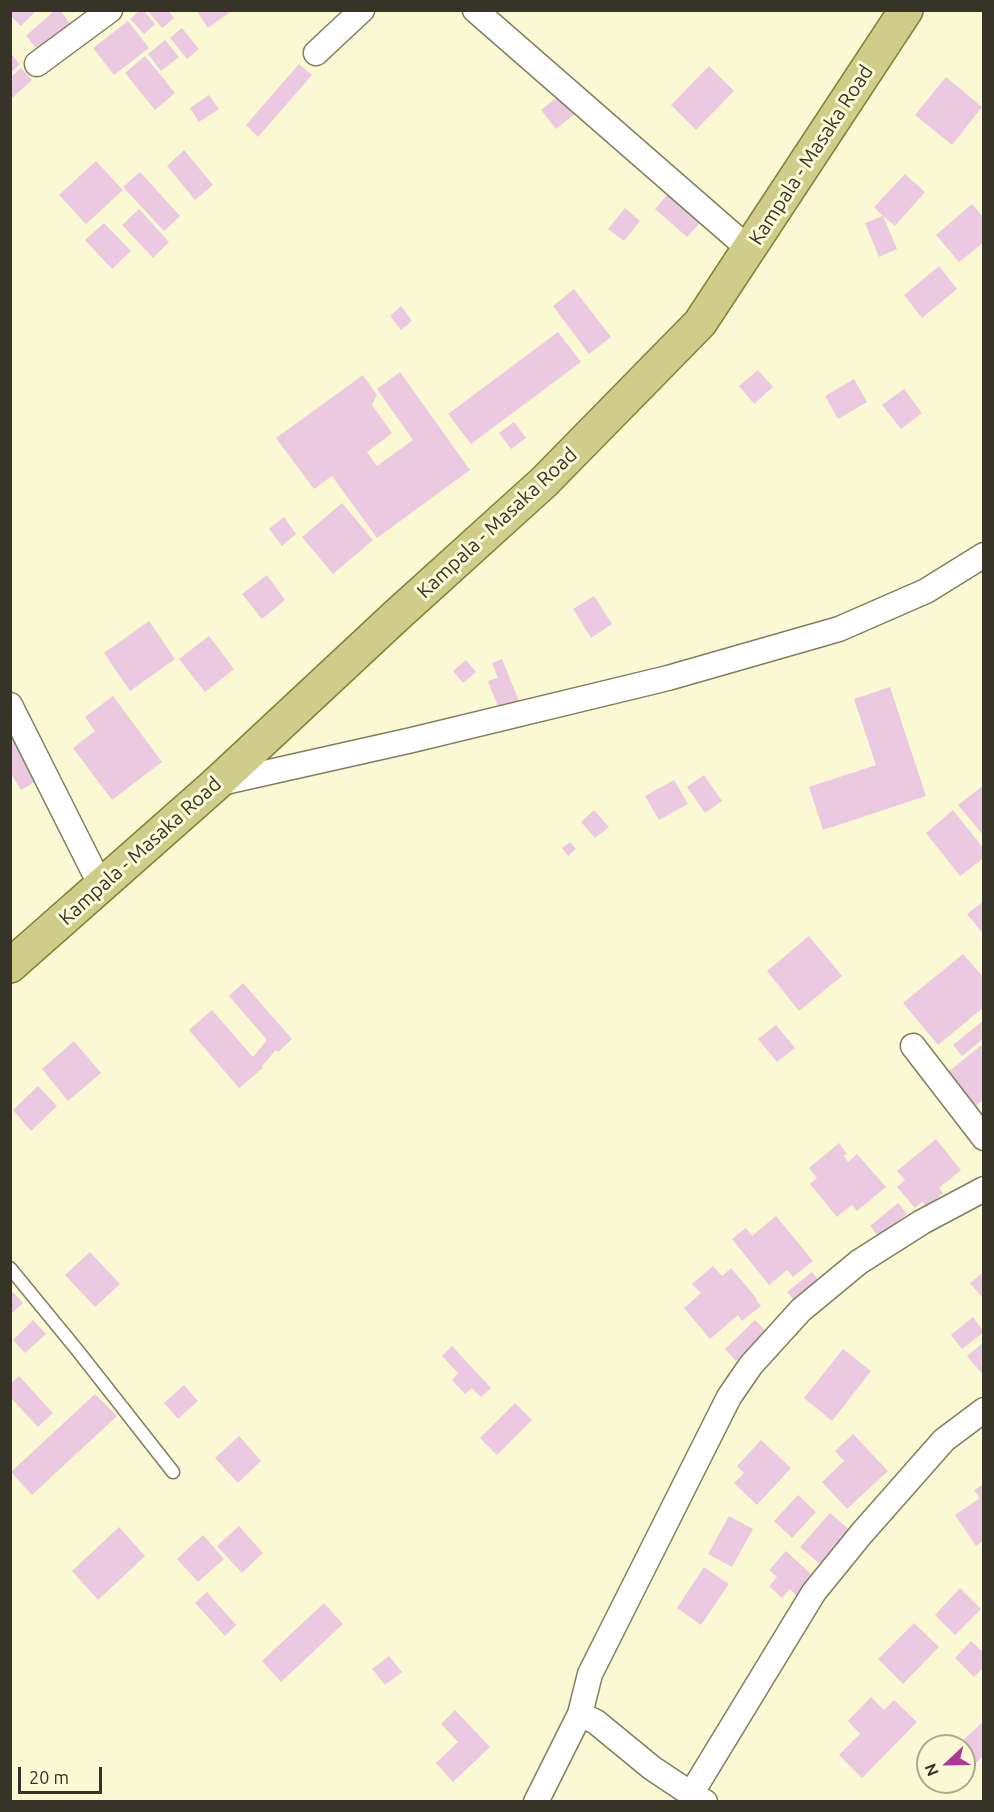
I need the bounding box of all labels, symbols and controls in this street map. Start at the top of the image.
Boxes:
street label: Kampala - Masaka Road [744,60,878,250]
street label: Kampala - Masaka Road [412,443,582,603]
street label: Kampala - Masaka Road [54,772,226,930]
north arrow [916,1734,976,1794]
scale bar [21,1755,105,1793]
text: N [921,1761,942,1779]
text: 20 m [29,1767,69,1787]

